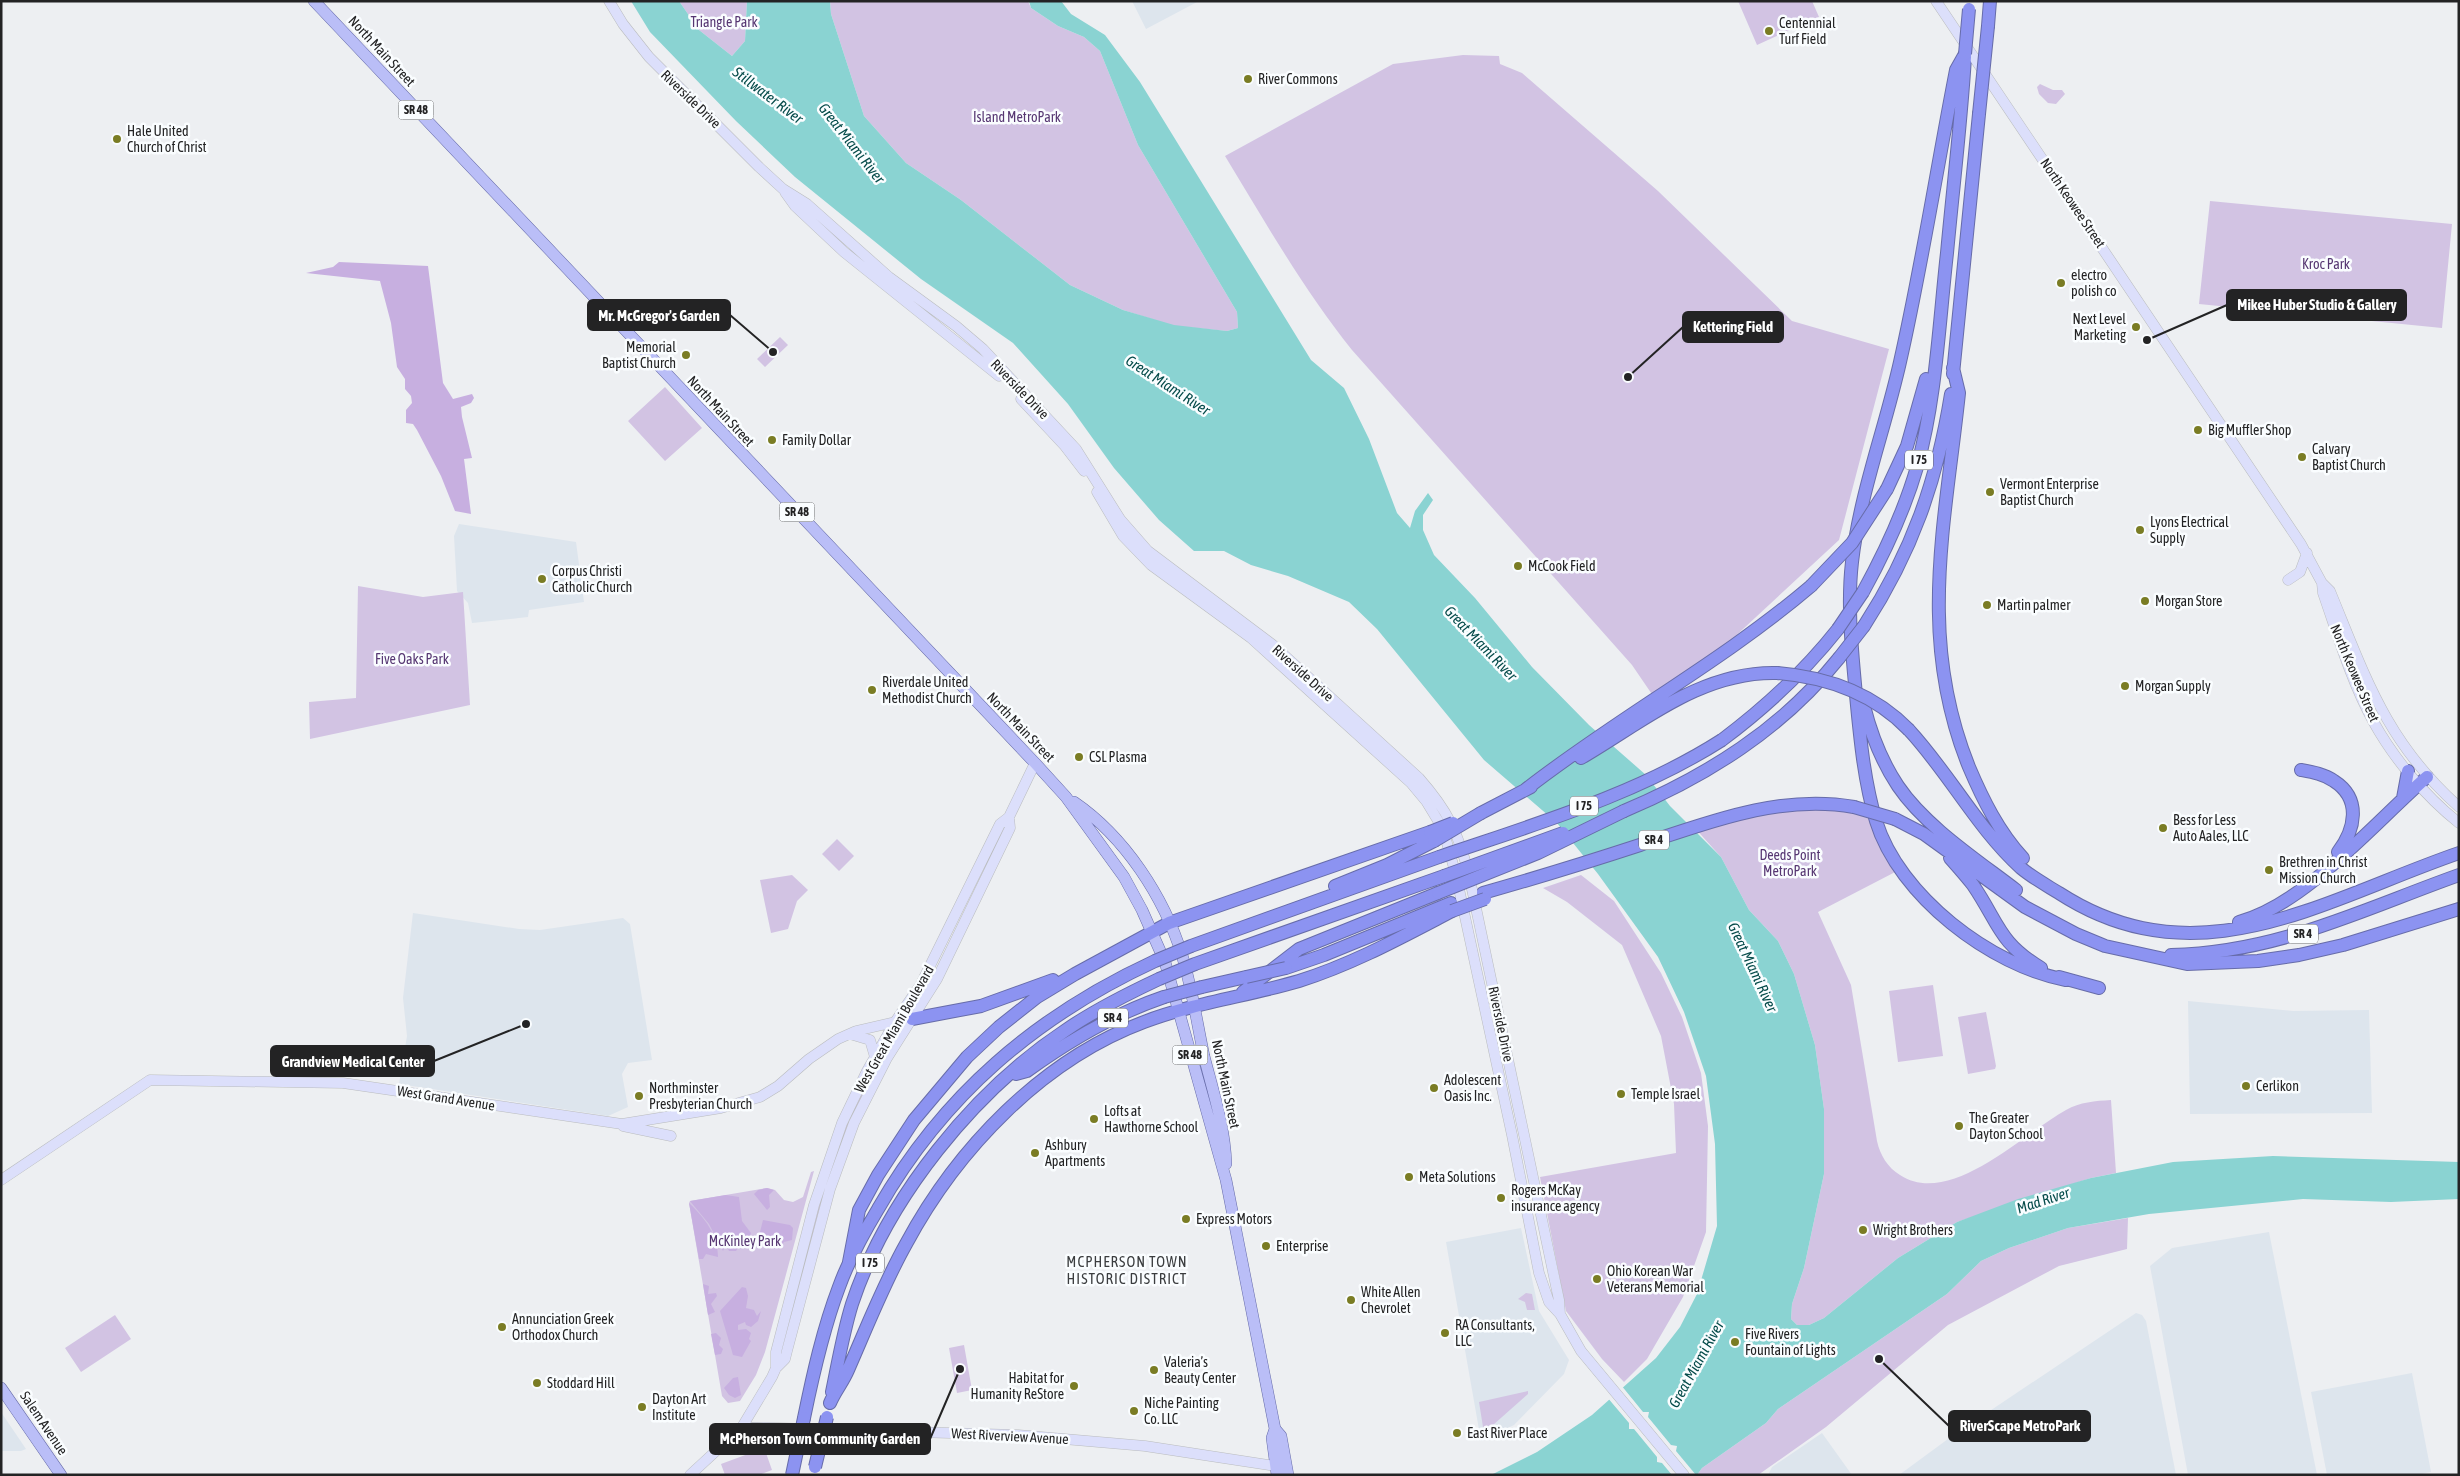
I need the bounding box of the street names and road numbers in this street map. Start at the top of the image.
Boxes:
street label: North Main Street [345,13,419,89]
street label: Riverside Drive [658,67,724,131]
road number: SR 48 [398,100,434,120]
street label: North Keowee Street [2037,155,2109,251]
street label: Riverside Drive [988,356,1052,422]
street label: North Main Street [684,373,758,449]
road number: I 75 [1905,450,1933,470]
road number: SR 48 [780,502,814,522]
street label: North Keowee Street [2327,622,2383,724]
street label: Riverside Drive [1269,641,1337,705]
street label: North Main Street [984,689,1058,765]
road number: I 75 [1570,796,1598,816]
road number: SR 4 [1639,830,1669,850]
road number: SR 4 [2288,924,2318,944]
street label: West Great Miami Boulevard [851,962,937,1096]
street label: Riverside Drive [1485,985,1517,1063]
road number: SR 4 [1098,1008,1128,1028]
street label: North Main Street [1209,1038,1243,1130]
road number: SR 48 [1172,1046,1208,1064]
street label: West Grand Avenue [396,1082,496,1114]
road number: I 75 [856,1254,884,1272]
street label: Salem Avenue [17,1388,71,1458]
street label: West Riverview Avenue [951,1425,1069,1447]

